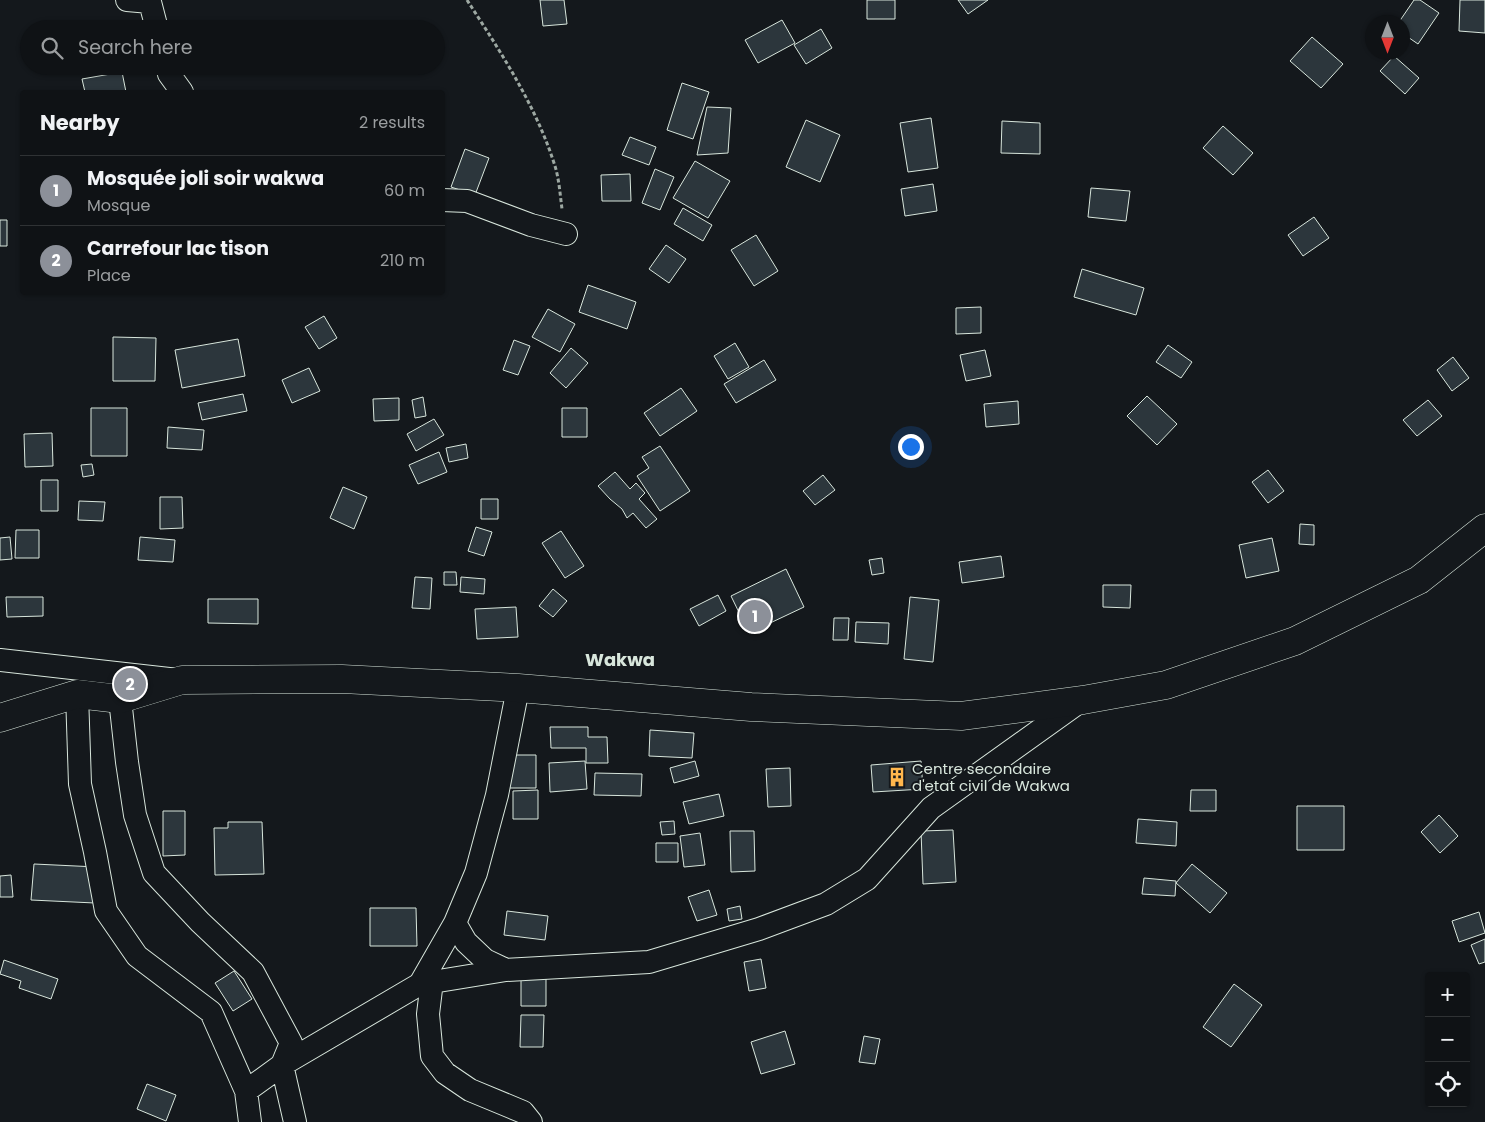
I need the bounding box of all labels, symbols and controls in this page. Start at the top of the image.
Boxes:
north arrow [1365,15,1410,60]
search box [20,20,445,75]
icon: search [38,34,66,62]
text: Search here [78,34,192,61]
text: Nearby [40,108,120,137]
text: 2 results [359,111,425,134]
text: Mosquée joli soir wakwa [87,165,324,192]
text: 1 [53,179,59,202]
text: 60 m [384,179,425,202]
text: Mosque [87,194,150,217]
text: Carrefour lac tison [87,235,269,262]
text: 2 [51,249,61,272]
text: 210 m [380,249,425,272]
text: Place [87,264,131,287]
your location [898,434,924,460]
pin: 1 [739,597,771,635]
district label: Wakwa [585,647,655,672]
pin: 2 [114,665,146,703]
place label: Centre secondaire d'etat civil de Wakwa [912,758,1070,796]
building icon: Centre secondaire d'etat civil de Wakwa [886,766,908,788]
map controls [1425,972,1470,1107]
button: + [1425,972,1470,1017]
button: − [1425,1017,1470,1062]
button: locate [1425,1062,1470,1107]

